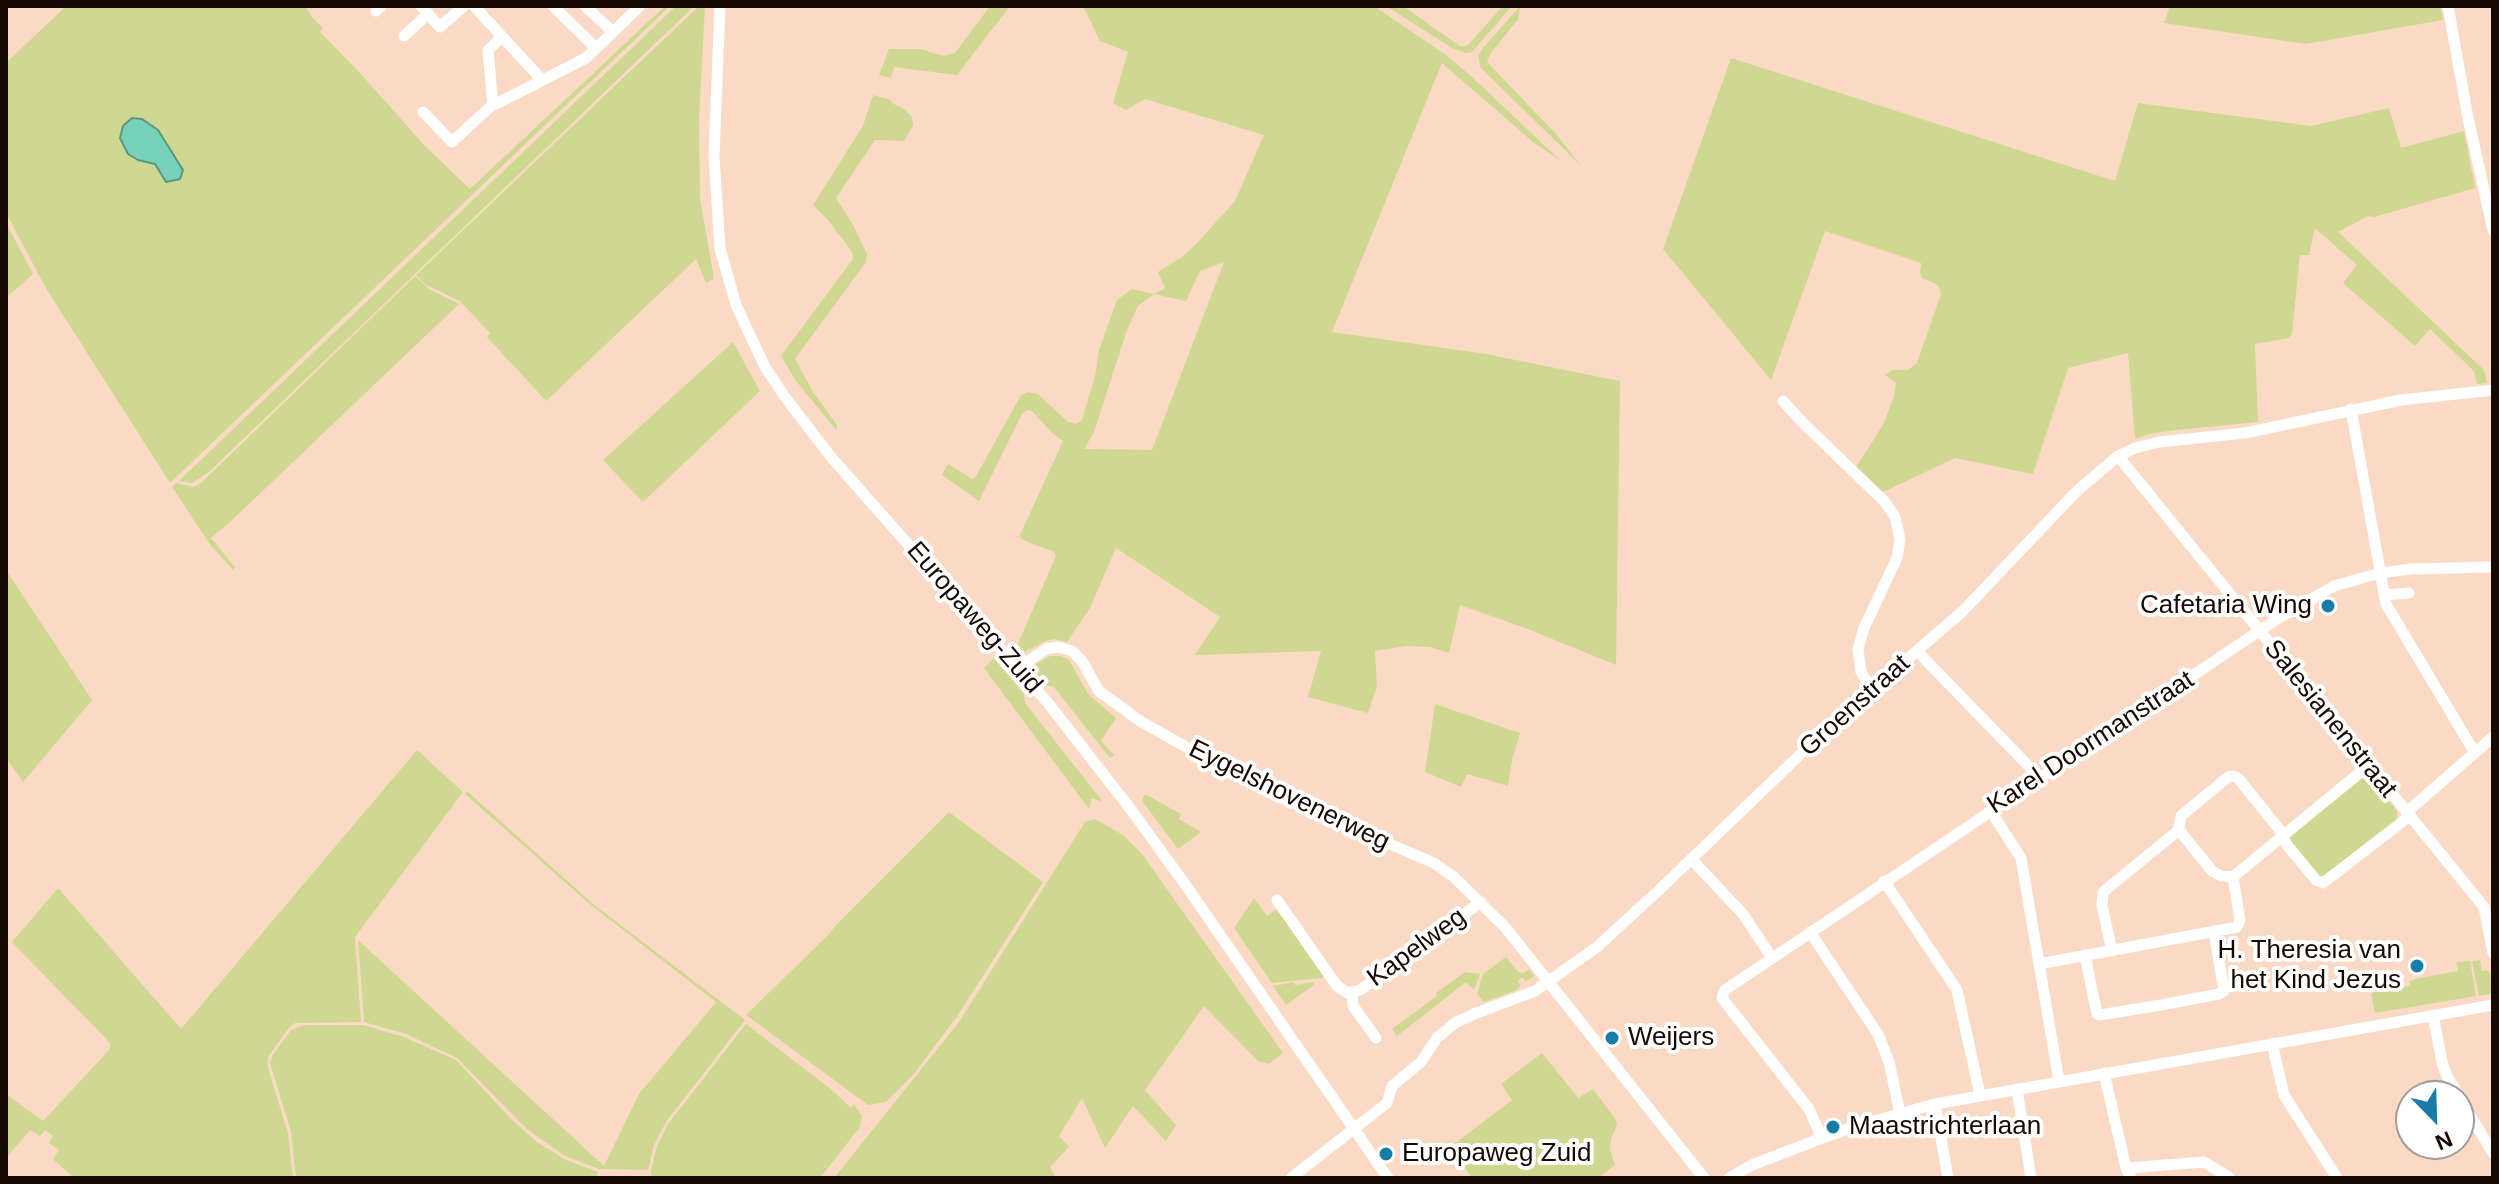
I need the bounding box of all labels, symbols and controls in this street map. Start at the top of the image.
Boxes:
street label: Europaweg-Zuid [900,536,1048,700]
place label: Cafetaria Wing [2140,590,2312,622]
marker: Cafetaria Wing [2319,597,2337,615]
street label: Salesianenstraat [2257,634,2403,804]
street label: Groenstraat [1794,648,1916,764]
street label: Karel Doormanstraat [1982,665,2200,821]
street label: Eygelshovenerweg [1183,734,1395,858]
street label: Kapelweg [1362,902,1472,994]
place label: H. Theresia van het Kind Jezus [2217,935,2401,996]
marker: H. Theresia van het Kind Jezus [2408,957,2426,975]
place label: Weijers [1628,1022,1714,1054]
marker: Weijers [1603,1029,1621,1047]
north arrow [2395,1080,2475,1160]
place label: Maastrichterlaan [1849,1111,2041,1143]
marker: Maastrichterlaan [1824,1118,1842,1136]
text: N [2432,1126,2456,1155]
place label: Europaweg Zuid [1402,1138,1591,1170]
marker: Europaweg Zuid [1377,1145,1395,1163]

